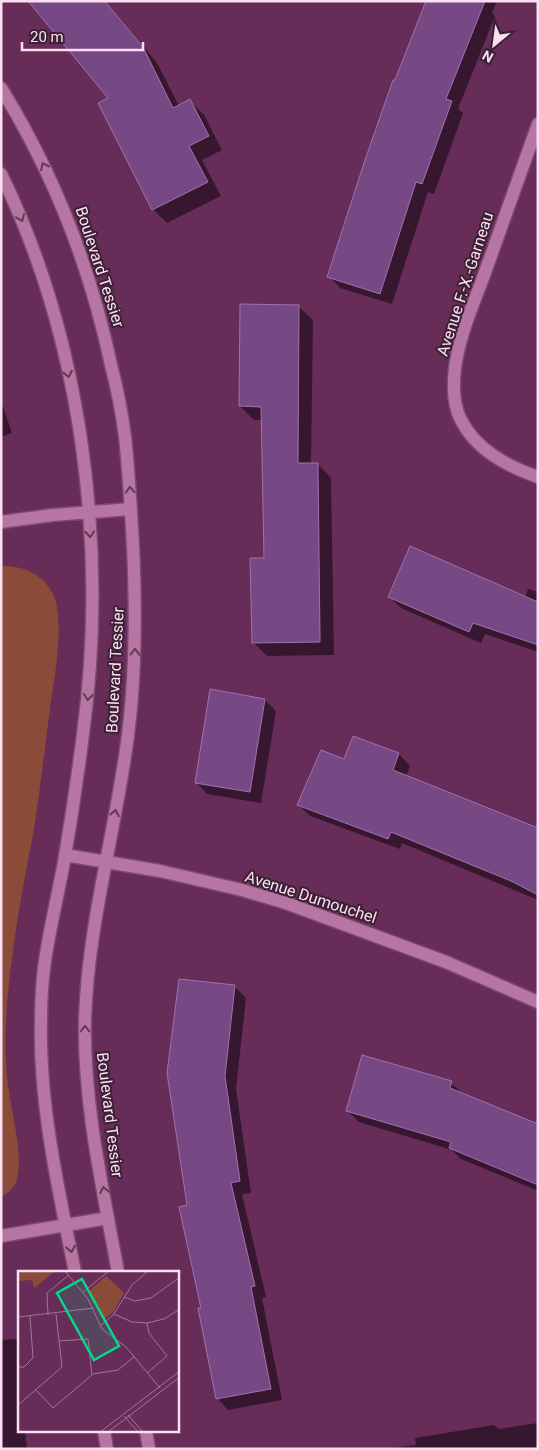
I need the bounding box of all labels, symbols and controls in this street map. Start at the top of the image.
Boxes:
scale bar [22,20,144,52]
north arrow [469,20,519,70]
text: 20 m [30,28,64,46]
text: N [479,47,496,66]
one-way arrow [40,162,50,171]
street label: Boulevard Tessier [71,204,129,330]
street label: Avenue F.-X.-Garneau [433,210,497,358]
one-way arrow [15,214,25,222]
one-way arrow [63,369,73,378]
one-way arrow [124,486,135,494]
one-way arrow [85,531,95,539]
street label: Boulevard Tessier [102,606,128,733]
one-way arrow [129,648,140,656]
one-way arrow [83,693,94,701]
one-way arrow [109,809,119,818]
street label: Avenue Dumouchel [243,867,379,927]
one-way arrow [80,1025,90,1032]
street label: Boulevard Tessier [93,1051,127,1179]
one-way arrow [99,1186,109,1194]
one-way arrow [65,1244,75,1253]
inset map [18,1271,179,1432]

